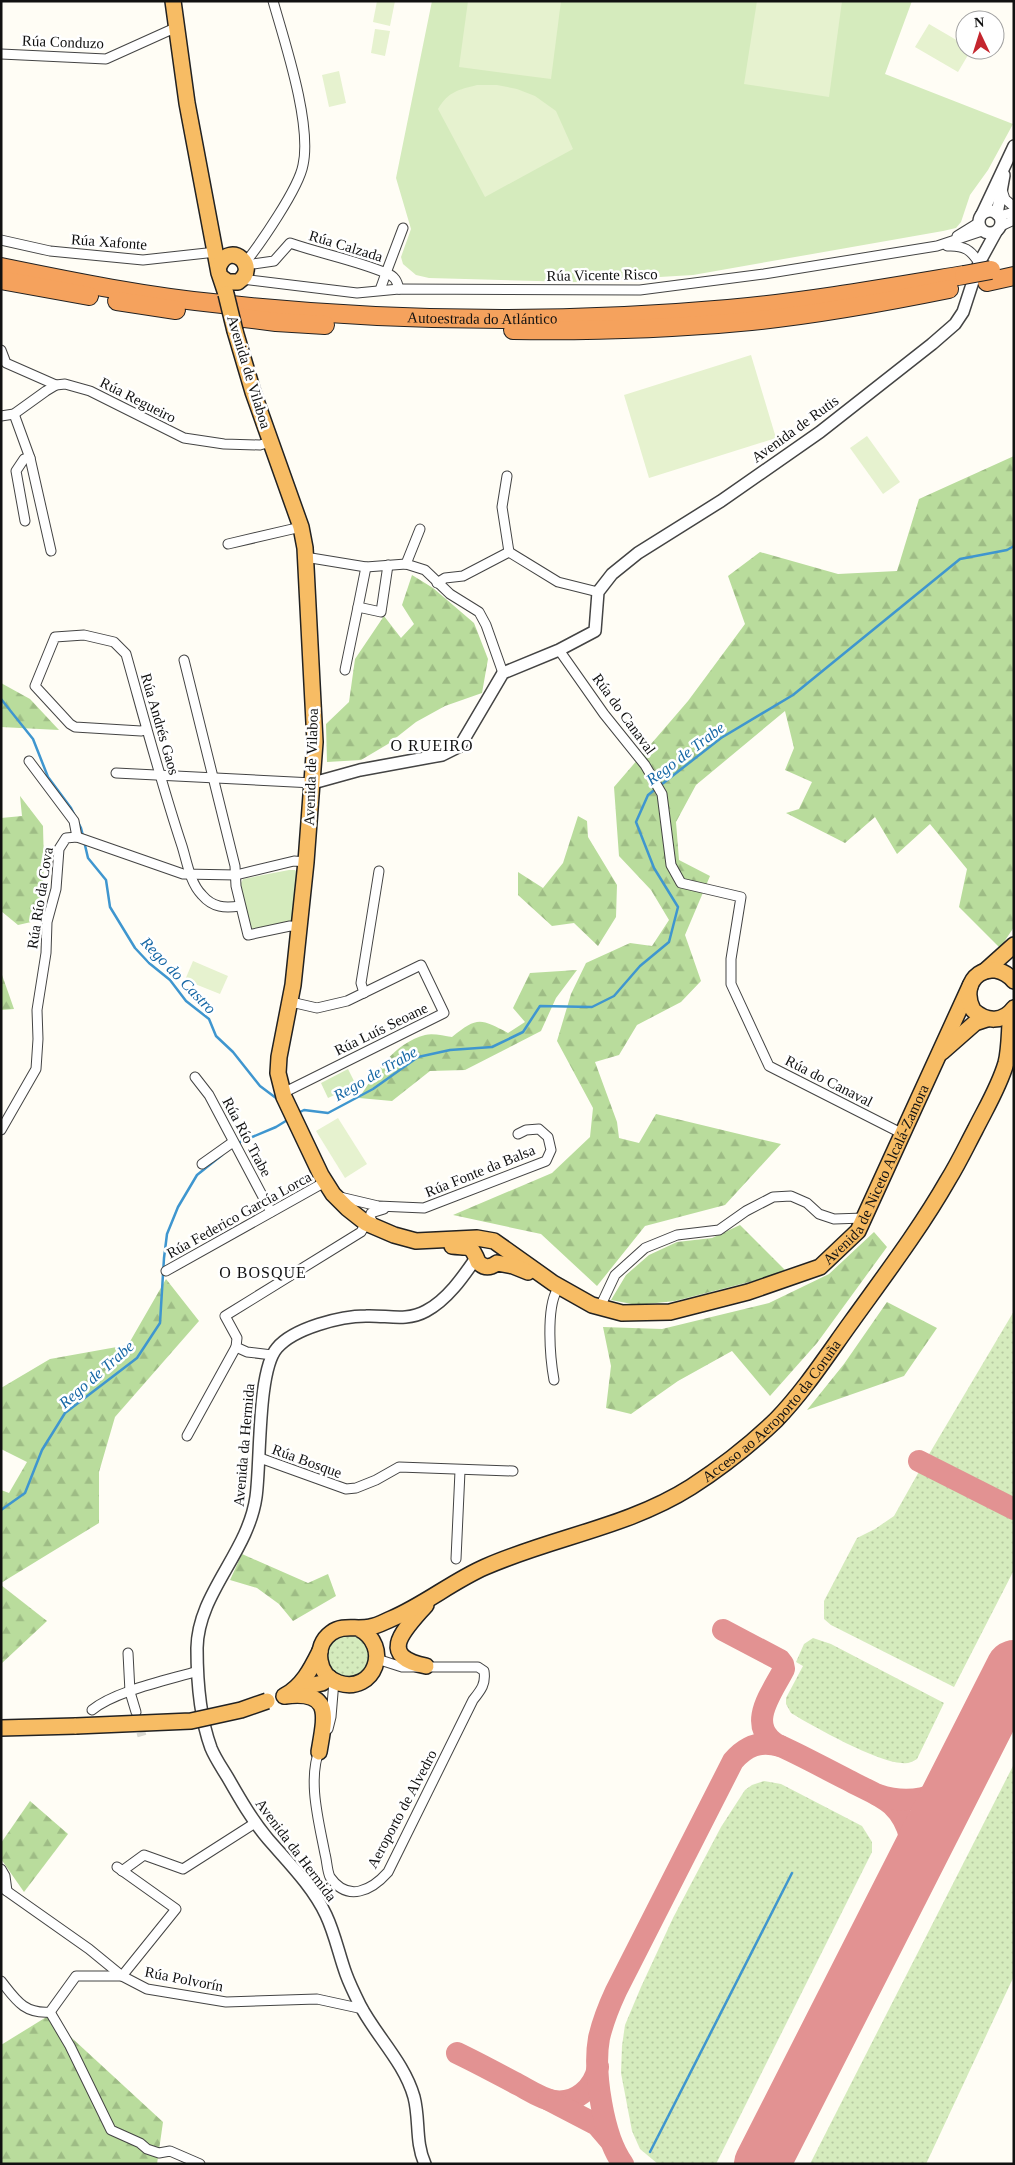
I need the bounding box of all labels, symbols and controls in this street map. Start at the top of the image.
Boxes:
north arrow [955,10,1005,60]
text: N [974,15,985,30]
street label: Rúa Conduzo [22,33,104,51]
street label: Rúa Calzada [307,227,385,265]
street label: Rúa Xafonte [70,231,148,253]
street label: Rúa Vicente Risco [546,266,658,284]
street label: Autoestrada do Atlántico [407,309,558,327]
street label: Avenida de Vilaboa [224,313,274,431]
street label: Rúa Regueiro [97,374,179,426]
street label: Avenida de Rutis [749,392,842,466]
street label: Rúa Andrés Gaos [138,671,182,777]
street label: Rúa do Canaval [589,671,659,757]
street label: Avenida de Vilaboa [301,708,321,826]
water label: Rego de Trabe [642,719,728,790]
district label: O RUEIRO [390,737,474,754]
street label: Rúa Río da Cova [24,846,56,950]
water label: Rego do Castro [136,933,219,1018]
street label: Rúa Luís Seoane [332,999,430,1058]
water label: Rego de Trabe [330,1043,420,1105]
street label: Rúa do Canaval [783,1052,875,1110]
street label: Avenida de Niceto Alcalá-Zamora [820,1082,932,1268]
street label: Rúa Río Trabe [219,1095,275,1180]
street label: Rúa Fonte da Balsa [423,1142,538,1200]
street label: Rúa Federico García Lorca [164,1168,314,1261]
district label: O BOSQUE [219,1264,307,1281]
water label: Rego de Trabe [55,1337,138,1413]
street label: Acceso ao Aeroporto da Coruña [699,1337,844,1485]
street label: Avenida da Hermida [231,1382,257,1507]
street label: Rúa Bosque [270,1441,344,1481]
street label: Aeroporto de Alvedro [364,1747,440,1871]
street label: Avenida da Hermida [252,1796,340,1905]
street label: Rúa Polvorín [143,1964,225,1995]

